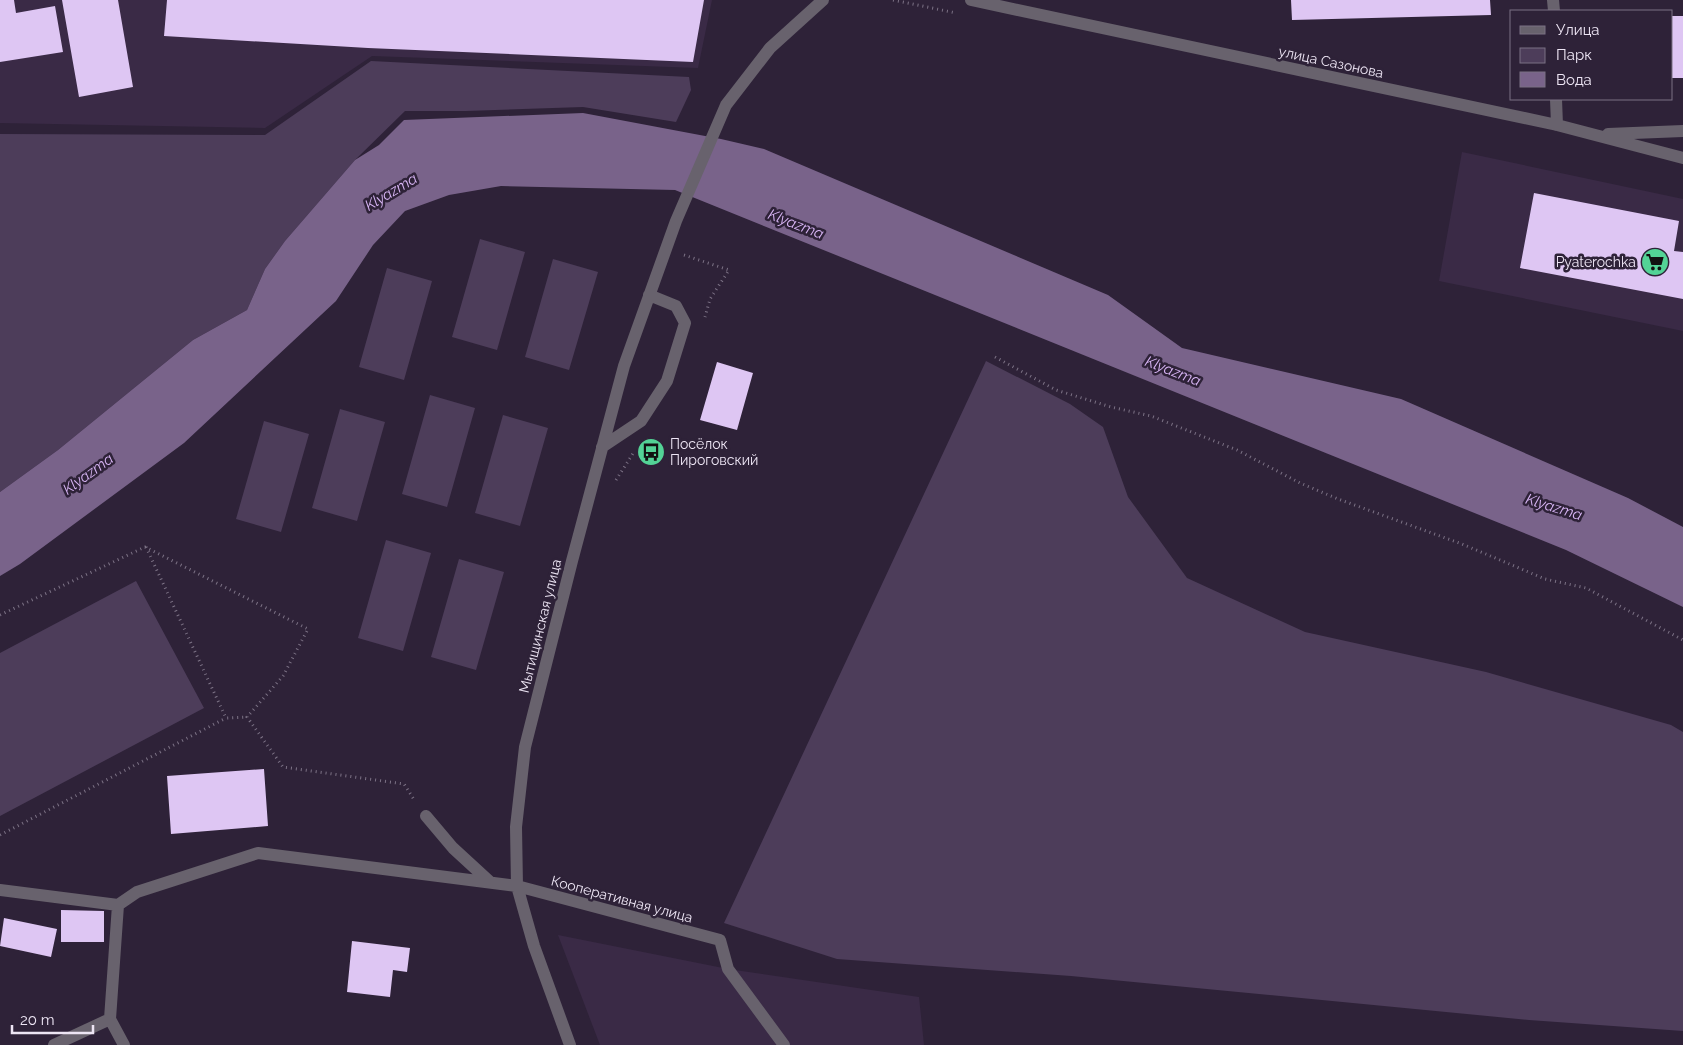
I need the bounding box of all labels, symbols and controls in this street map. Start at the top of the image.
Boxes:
legend [1510,10,1673,100]
text: Улица [1556,21,1600,39]
street label: улица Сазонова [1277,43,1385,81]
text: Парк [1556,46,1592,64]
text: Вода [1556,71,1592,89]
water label: Klyazma [361,169,421,215]
water label: Klyazma [766,205,826,243]
supermarket icon: Pyaterochka [1640,247,1670,277]
place label: Pyaterochka [1556,254,1636,270]
water label: Klyazma [1143,352,1203,390]
place label: Посёлок Пироговский [670,436,758,468]
bus stop icon: Посёлок Пироговский [636,437,666,467]
water label: Klyazma [59,450,117,498]
water label: Klyazma [1524,490,1584,524]
street label: Мытищинская улица [516,557,564,695]
street label: Кооперативная улица [550,872,694,926]
scale bar [12,1002,94,1034]
text: 20 m [20,1011,55,1029]

